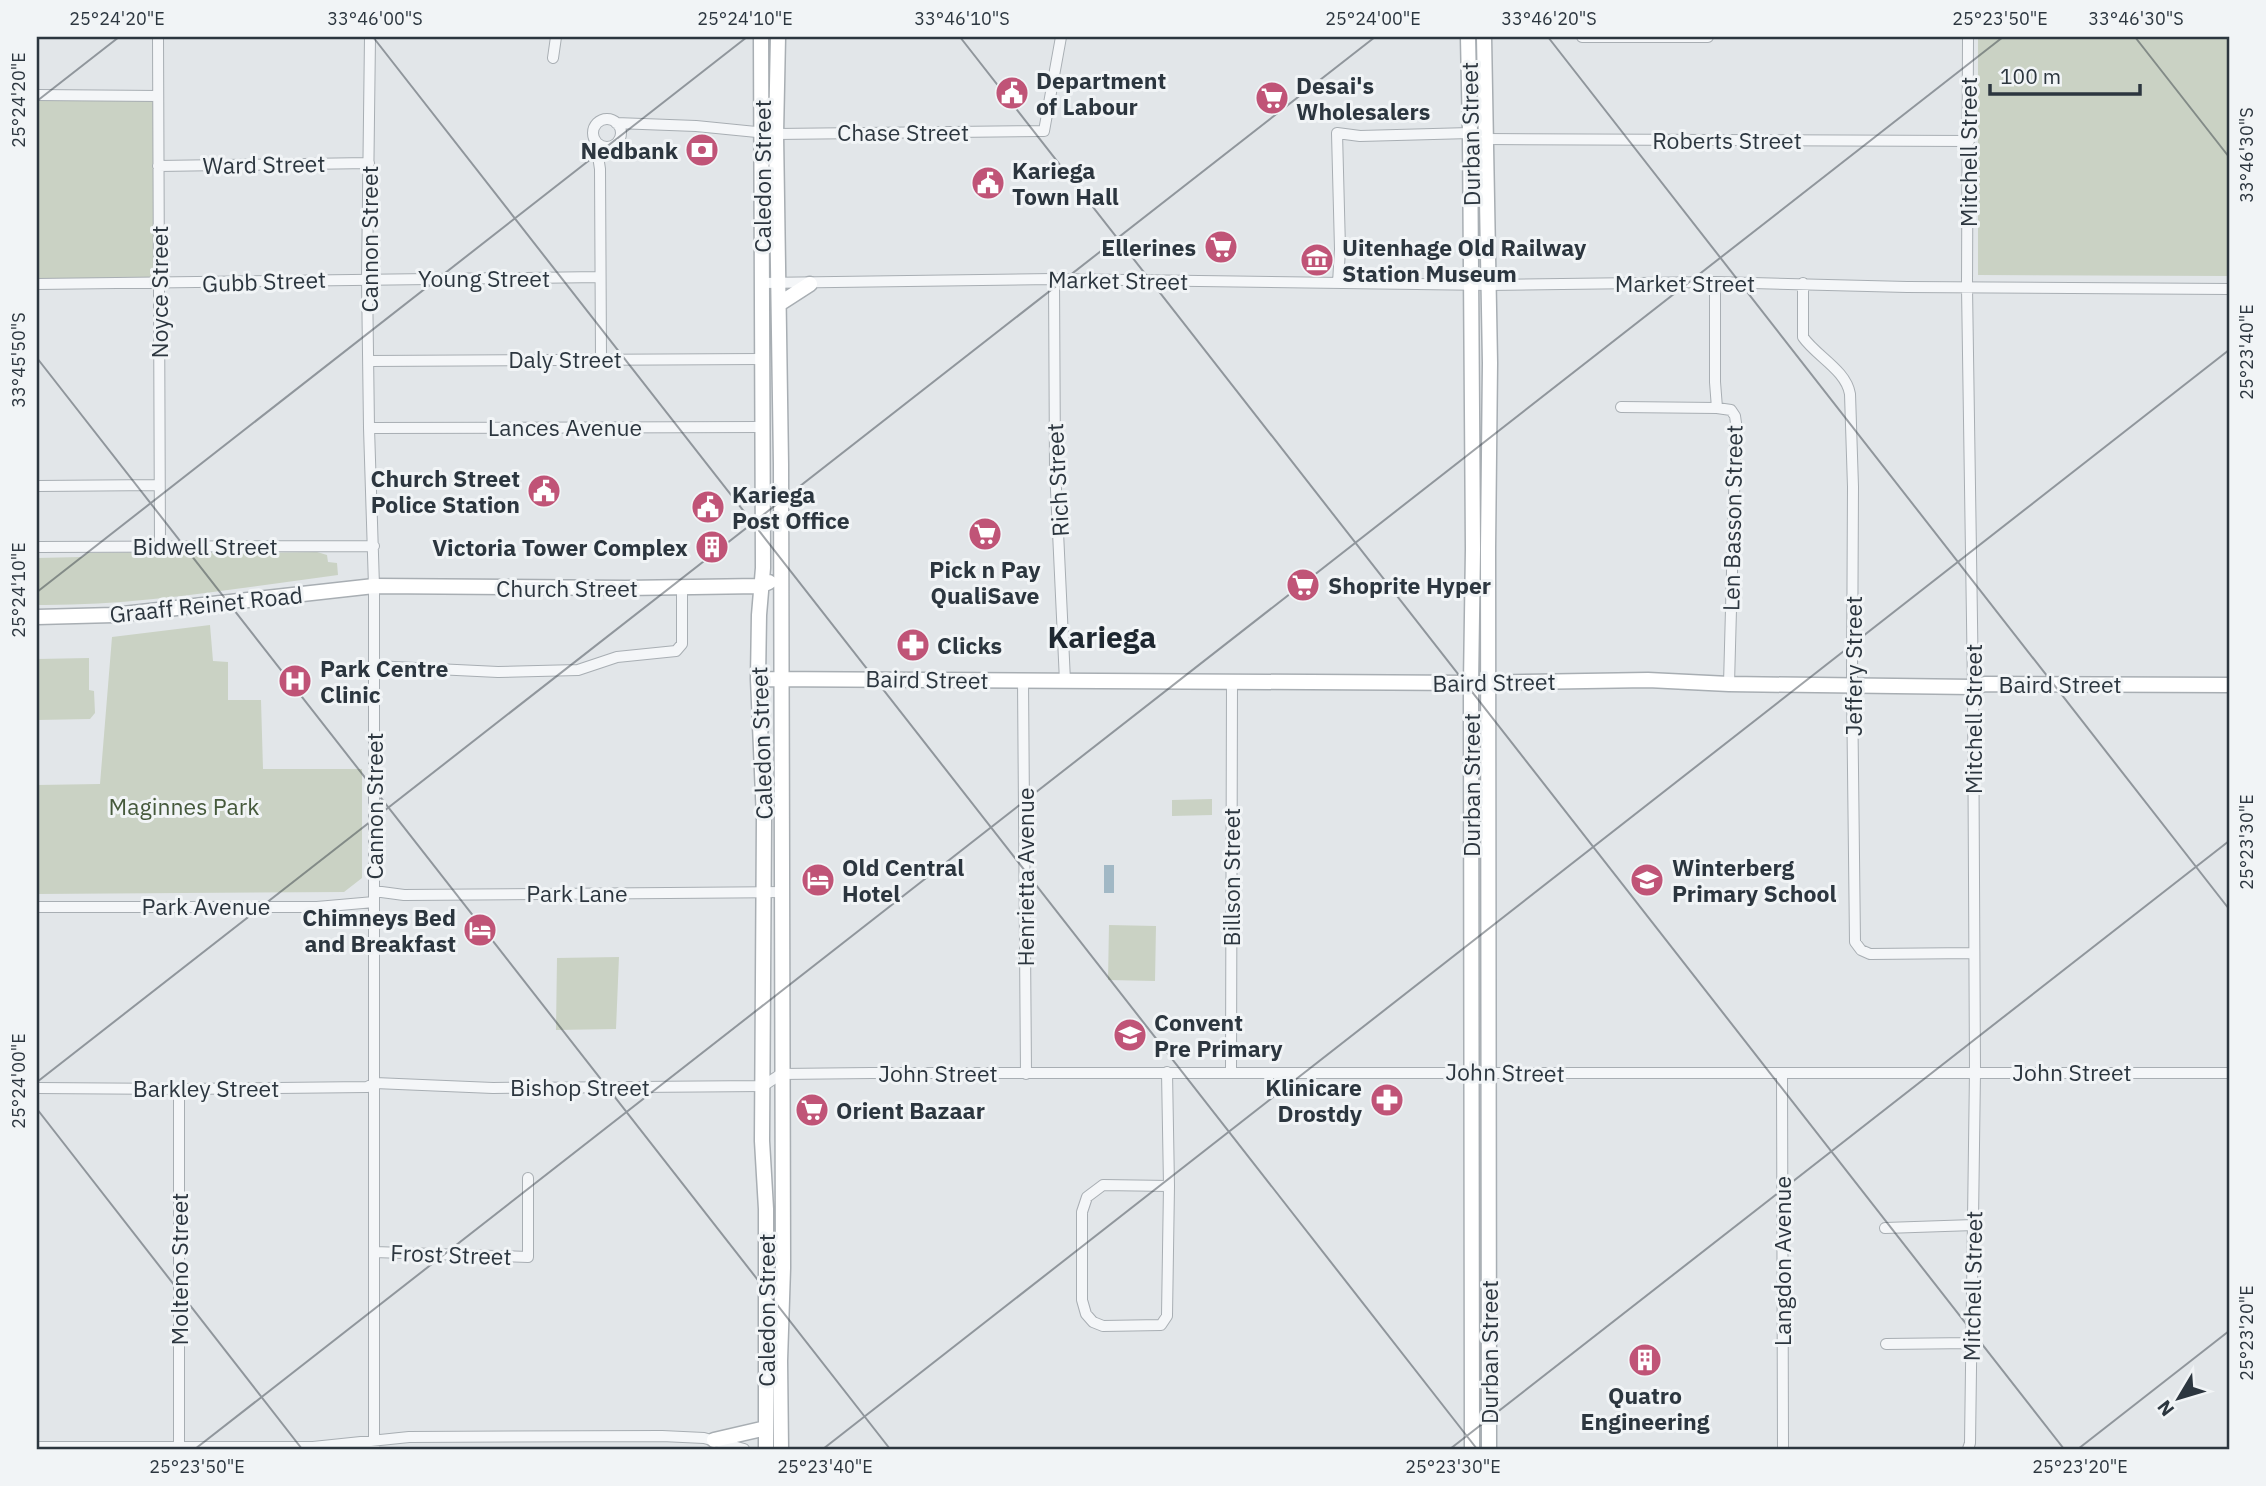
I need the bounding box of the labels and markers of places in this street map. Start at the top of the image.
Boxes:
place label: Department of Labour [1036,65,1166,121]
place label: Desai's Wholesalers [1296,70,1430,126]
public building icon: Department of Labour [993,74,1031,112]
supermarket icon: Desai's Wholesalers [1253,79,1291,117]
bank icon: Nedbank [683,131,721,169]
place label: Nedbank [580,135,679,165]
place label: Kariega Town Hall [1012,155,1119,211]
public building icon: Kariega Town Hall [969,164,1007,202]
supermarket icon: Ellerines [1202,228,1240,266]
place label: Ellerines [1101,232,1196,262]
place label: Uitenhage Old Railway Station Museum [1342,232,1587,288]
museum icon: Uitenhage Old Railway Station Museum [1298,241,1336,279]
place label: Church Street Police Station [371,463,520,519]
public building icon: Church Street Police Station [525,472,563,510]
place label: Kariega Post Office [732,479,850,535]
public building icon: Kariega Post Office [689,488,727,526]
supermarket icon: Pick n Pay QualiSave [966,515,1004,553]
building icon: Victoria Tower Complex [693,528,731,566]
place label: Victoria Tower Complex [432,532,688,562]
place label: Pick n Pay QualiSave [929,554,1041,610]
supermarket icon: Shoprite Hyper [1284,566,1322,604]
place label: Shoprite Hyper [1328,570,1491,600]
pharmacy icon: Clicks [894,626,932,664]
place label: Clicks [937,630,1002,660]
place label: Park Centre Clinic [320,653,448,709]
hospital icon: Park Centre Clinic [276,662,314,700]
place label: Old Central Hotel [842,852,964,908]
place label: Winterberg Primary School [1672,852,1836,908]
hotel icon: Old Central Hotel [799,861,837,899]
school or university icon: Winterberg Primary School [1628,861,1666,899]
place label: Chimneys Bed and Breakfast [302,902,456,958]
hotel icon: Chimneys Bed and Breakfast [461,911,499,949]
place label: Convent Pre Primary [1154,1007,1283,1063]
school or university icon: Convent Pre Primary [1111,1016,1149,1054]
place label: Klinicare Drostdy [1265,1072,1363,1128]
pharmacy icon: Klinicare Drostdy [1368,1081,1406,1119]
supermarket icon: Orient Bazaar [793,1091,831,1129]
place label: Orient Bazaar [836,1095,985,1125]
building icon: Quatro Engineering [1626,1341,1664,1379]
place label: Quatro Engineering [1581,1380,1710,1436]

